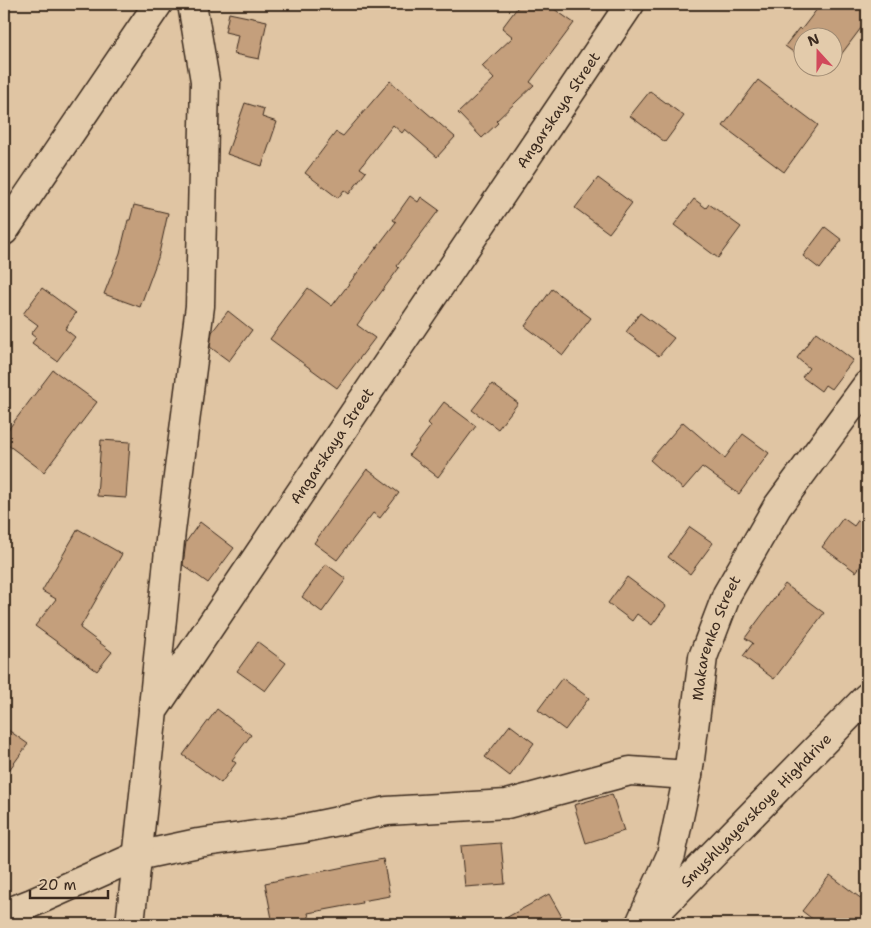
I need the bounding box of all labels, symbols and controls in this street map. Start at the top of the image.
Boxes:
north arrow [794,28,844,78]
text: N [805,29,822,50]
street label: Angarskaya Street [512,48,605,172]
street label: Angarskaya Street [285,384,378,508]
street label: Makarenko Street [688,572,745,702]
street label: Smyshlyayevskoye Highdrive [676,729,836,892]
scale bar [30,868,108,900]
text: 20 m [38,875,77,895]

